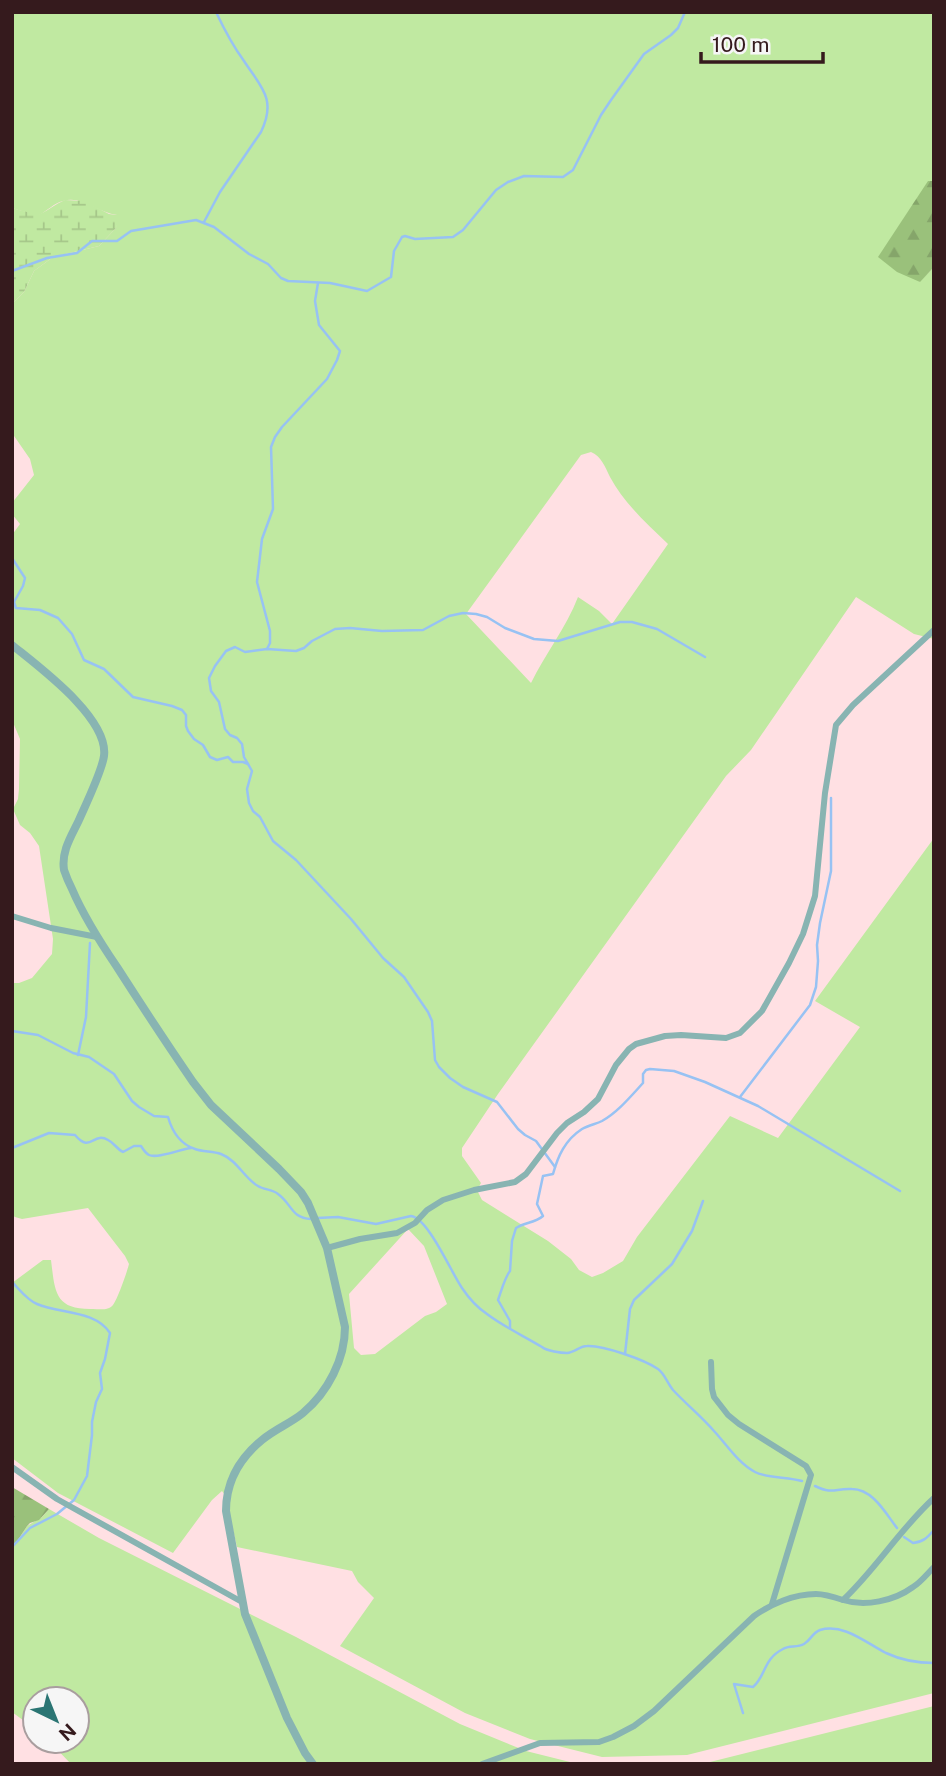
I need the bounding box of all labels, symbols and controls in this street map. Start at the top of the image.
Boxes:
scale bar [701,21,824,65]
text: 100 m [712,32,769,57]
north arrow [21,1685,91,1755]
text: N [55,1719,81,1746]

